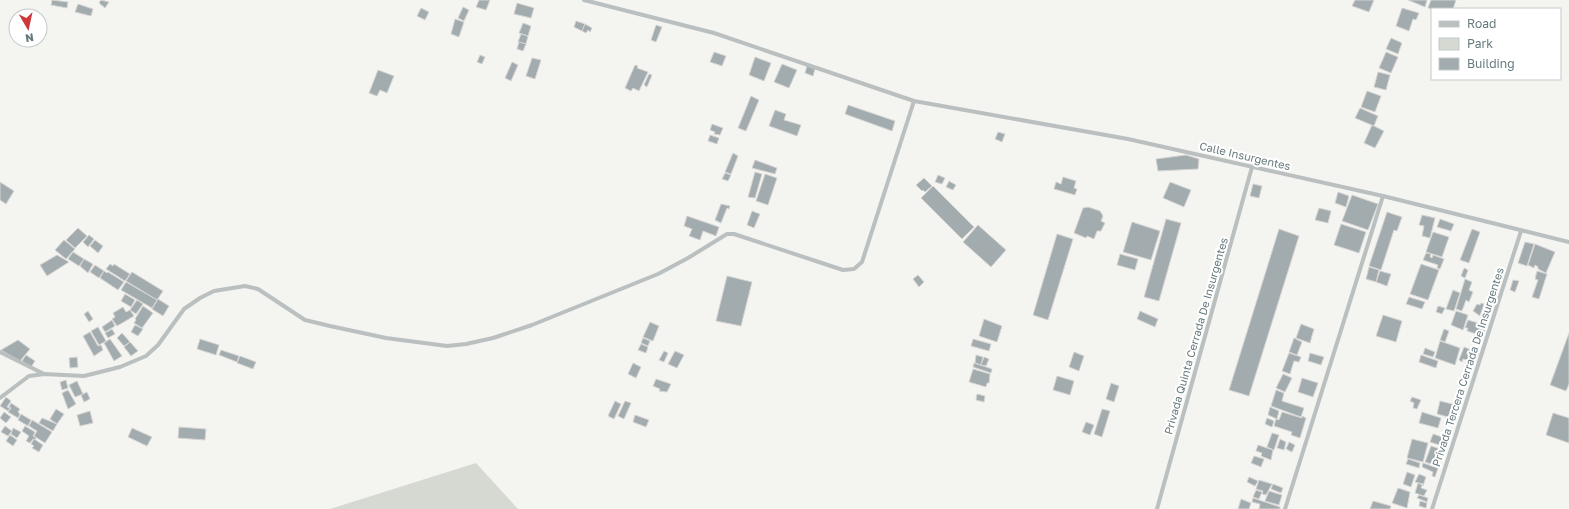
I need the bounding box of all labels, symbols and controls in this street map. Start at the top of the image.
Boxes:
north arrow [8,8,48,48]
legend [1431,8,1561,80]
text: Road [1467,16,1496,31]
text: N [24,31,35,45]
text: Park [1467,36,1493,51]
text: Building [1467,56,1515,71]
street label: Calle Insurgentes [1198,139,1292,172]
street label: Privada Quinta Cerrada De Insurgentes [1161,236,1230,436]
street label: Privada Tercera Cerrada De Insurgentes [1429,266,1506,468]

